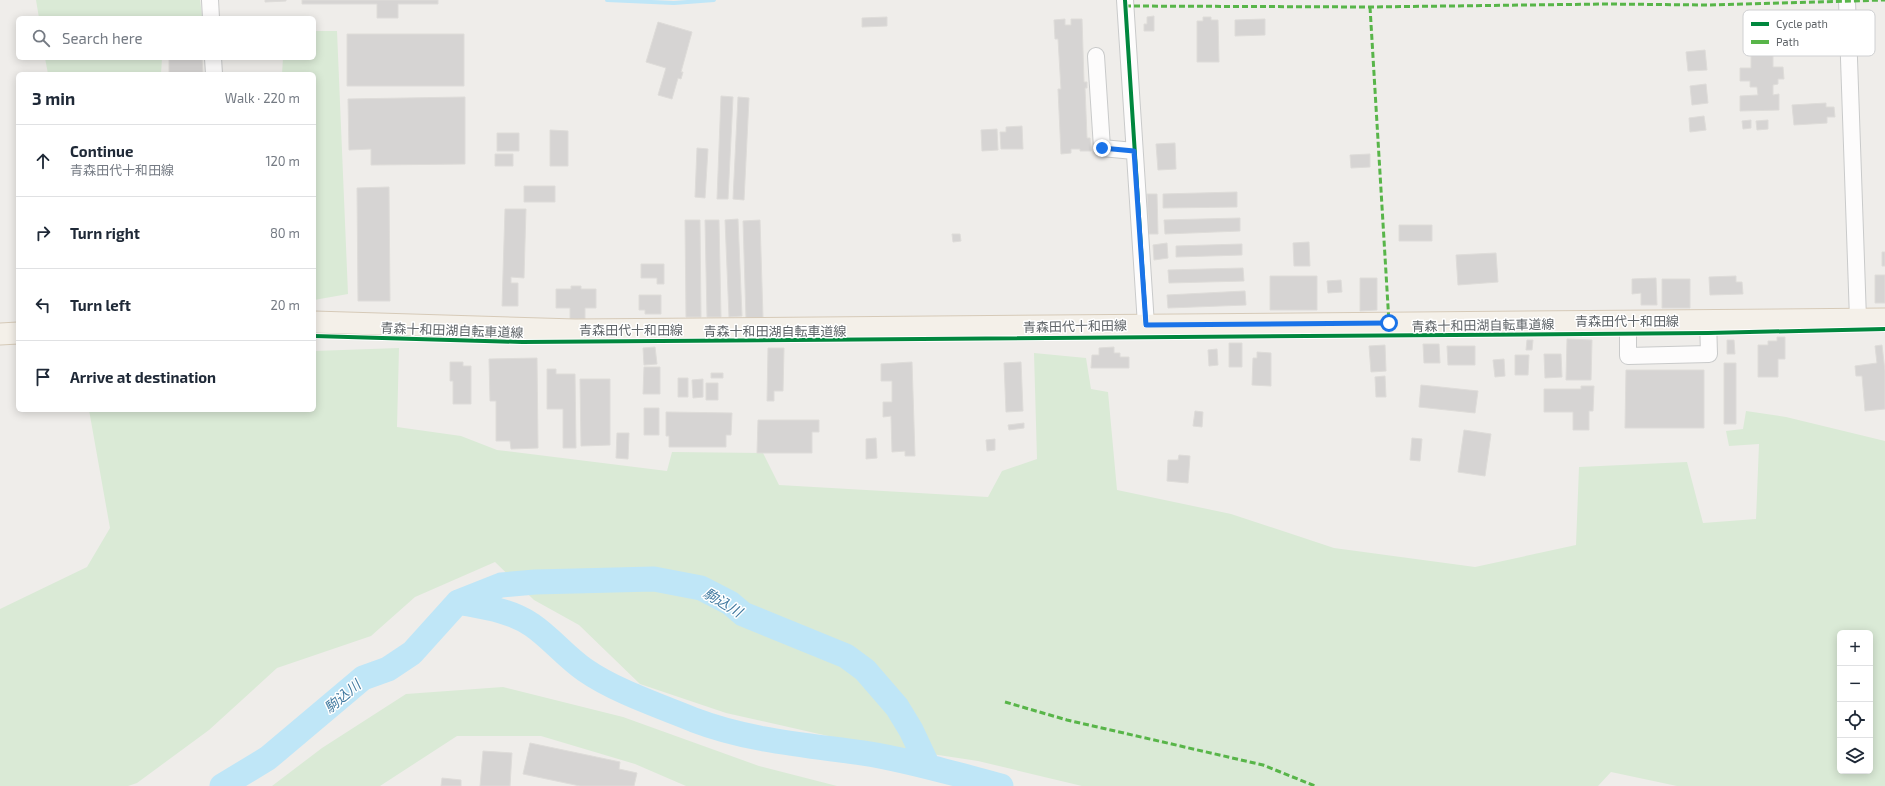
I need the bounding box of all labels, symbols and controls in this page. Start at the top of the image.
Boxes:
legend [1743,10,1875,56]
search box [16,16,316,60]
text: Cycle path [1776,17,1828,30]
icon: search [30,27,52,49]
text: Search here [62,29,143,47]
text: Path [1776,35,1799,48]
text: 3 min [32,88,75,108]
text: Walk · 220 m [225,90,300,106]
route end [1093,139,1111,157]
text: Continue [70,142,133,160]
icon: ahead [32,150,54,172]
text: 120 m [265,153,300,169]
text: 青森田代十和田線 [70,162,174,178]
icon: right [32,222,54,244]
text: Turn right [70,224,140,242]
text: 80 m [270,225,300,241]
icon: left [32,294,54,316]
text: Turn left [70,296,131,314]
text: 20 m [271,297,300,313]
street label: 青森田代十和田線 [1575,313,1679,329]
route start [1380,314,1398,332]
street label: 青森十和田湖自転車道線 [1411,316,1555,334]
street label: 青森田代十和田線 [1023,317,1127,335]
street label: 青森十和田湖自転車道線 [380,320,524,340]
street label: 青森田代十和田線 [579,322,683,338]
street label: 青森十和田湖自転車道線 [703,323,847,339]
icon: arrive [32,366,54,388]
text: Arrive at destination [70,368,216,386]
water label: 駒込川 [701,584,747,621]
map controls [1837,630,1873,774]
button: + [1837,630,1873,666]
button: − [1837,666,1873,702]
water label: 駒込川 [320,675,365,716]
button: locate [1837,702,1873,738]
button: layers [1837,738,1873,774]

